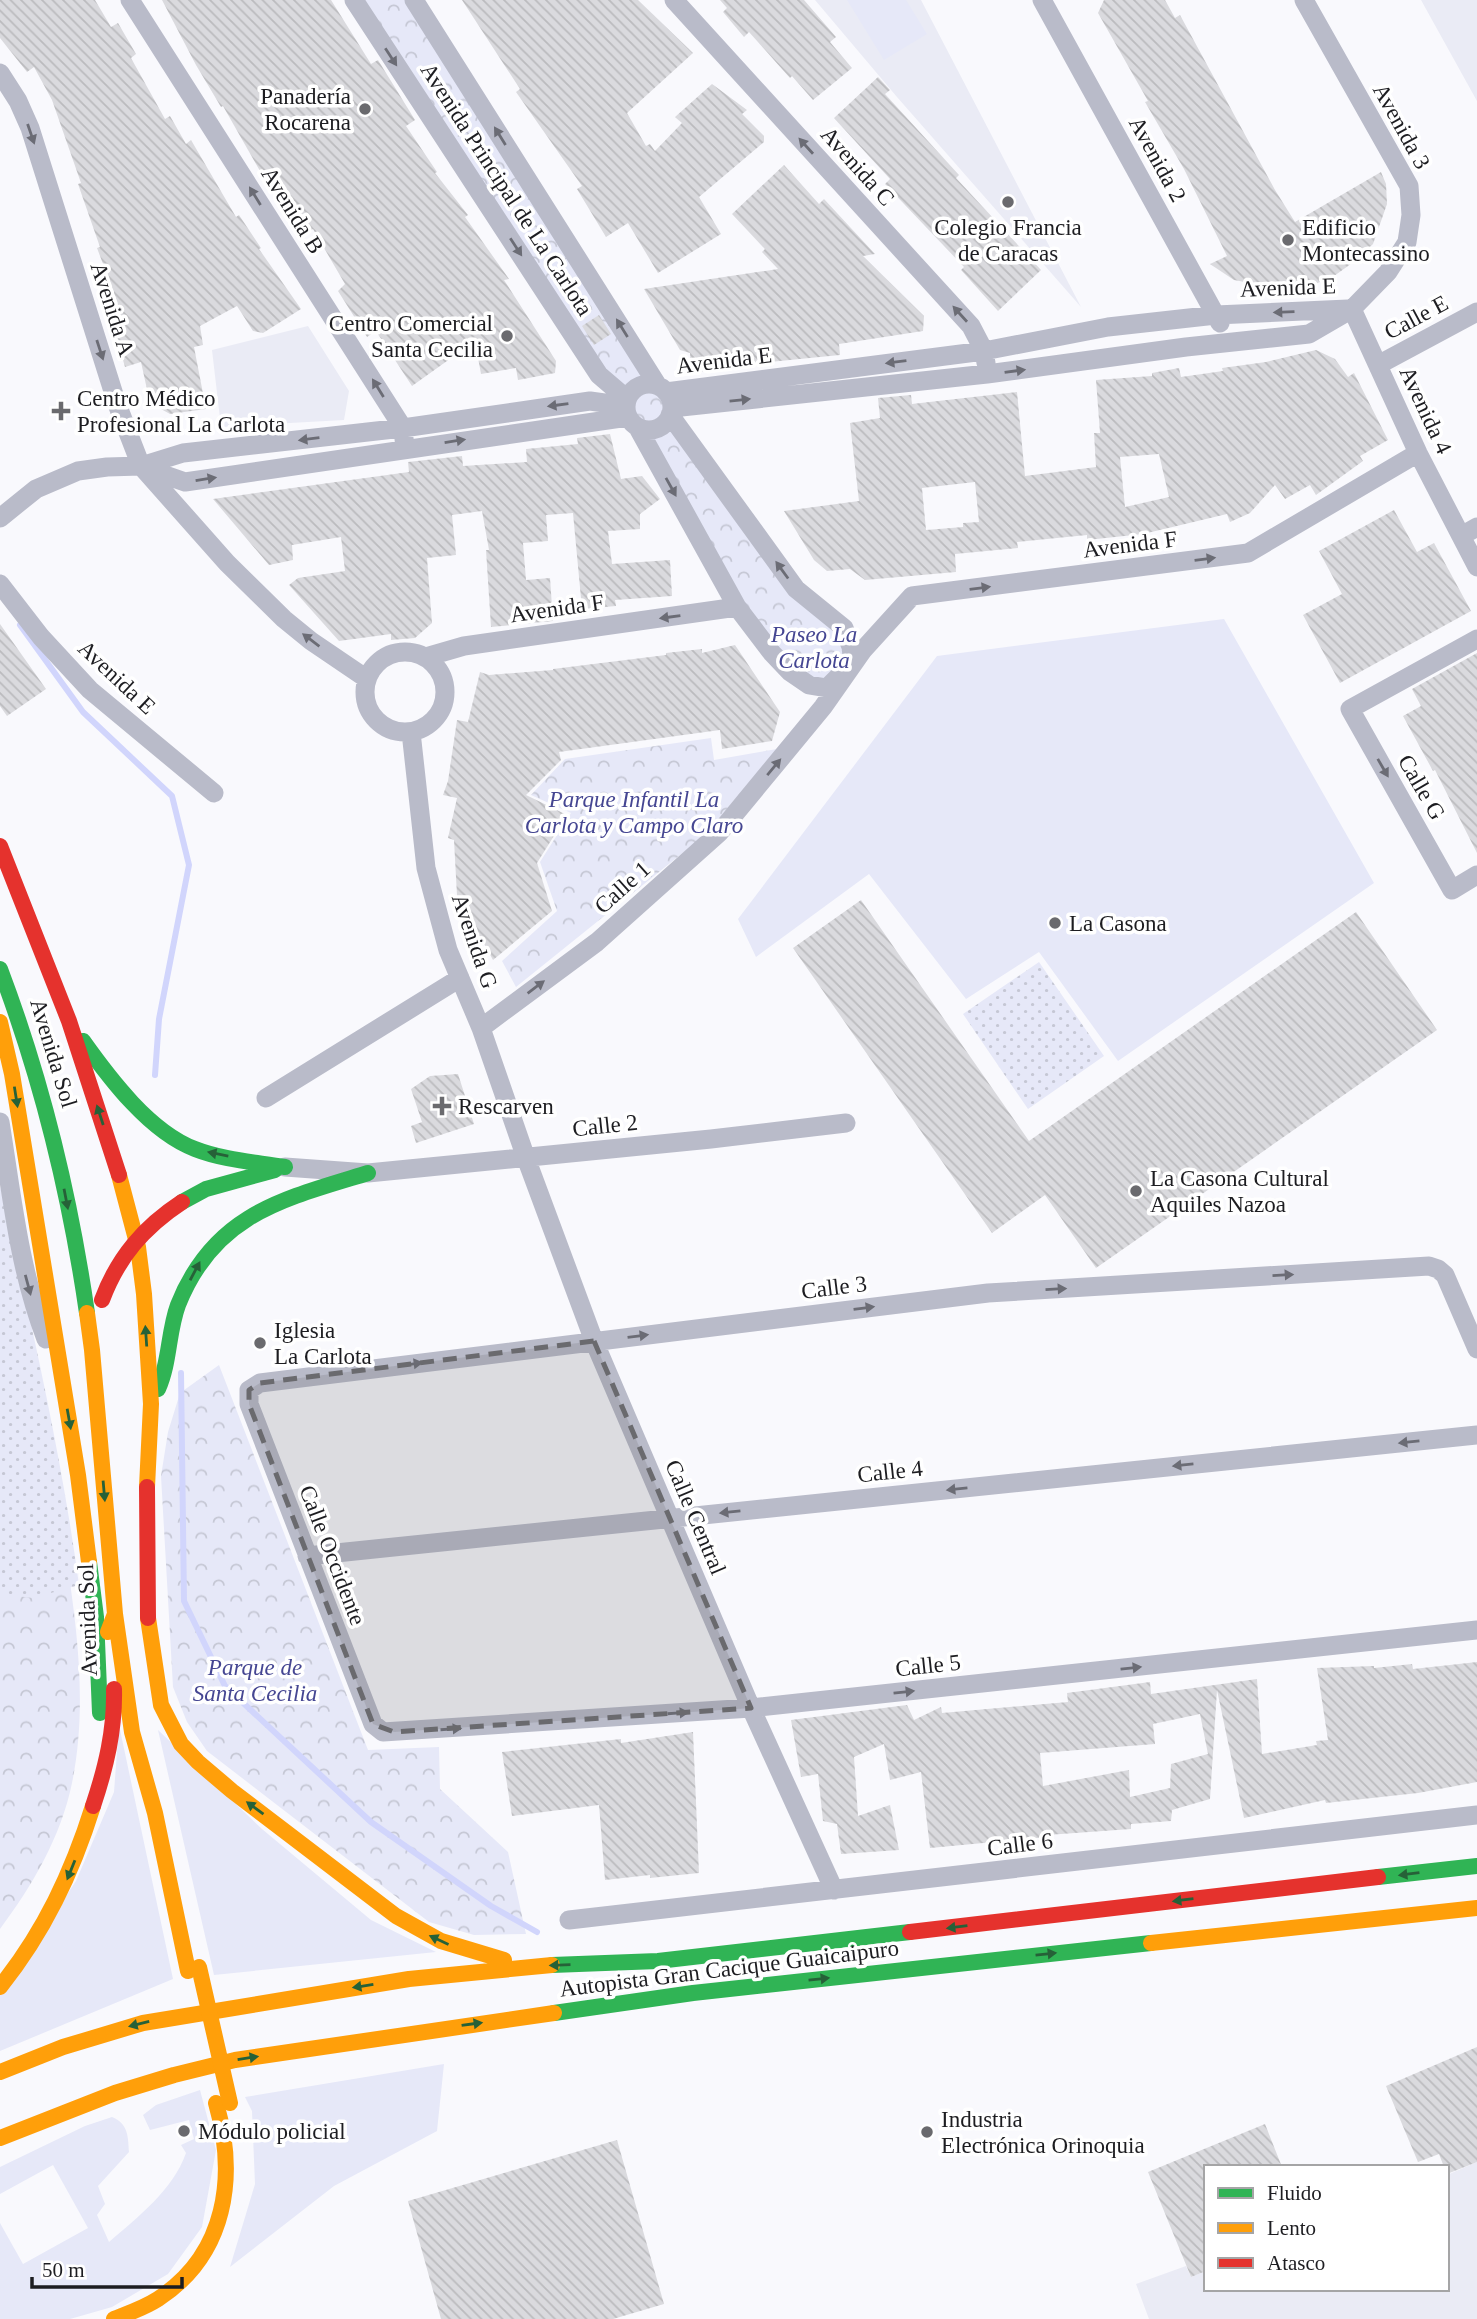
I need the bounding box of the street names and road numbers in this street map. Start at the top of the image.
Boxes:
street label: Avenida Principal de La Carlota [416,58,598,320]
street label: Avenida 3 [1368,79,1435,173]
street label: Avenida 2 [1124,112,1191,206]
street label: Avenida C [816,122,899,211]
street label: Avenida B [256,162,329,258]
street label: Avenida A [86,259,140,360]
street label: Avenida E [1240,273,1336,302]
street label: Calle E [1380,290,1452,345]
street label: Avenida E [675,342,773,379]
street label: Avenida 4 [1394,363,1457,458]
street label: Avenida F [1082,526,1179,563]
street label: Avenida F [508,590,606,627]
street label: Avenida E [73,635,160,719]
street label: Calle G [1393,750,1450,824]
street label: Calle 1 [590,856,655,919]
street label: Avenida G [447,890,502,992]
street label: Avenida Sol [25,996,82,1111]
street label: Calle 2 [571,1110,639,1141]
street label: Calle 3 [800,1271,868,1304]
street label: Calle Central [660,1456,731,1578]
street label: Calle 4 [856,1456,925,1487]
street label: Calle Occidente [294,1482,371,1629]
street label: Avenida Sol [73,1563,102,1677]
street label: Calle 5 [894,1650,962,1681]
street label: Calle 6 [986,1828,1054,1861]
street label: Autopista Gran Cacique Guaicaipuro [558,1935,900,2002]

